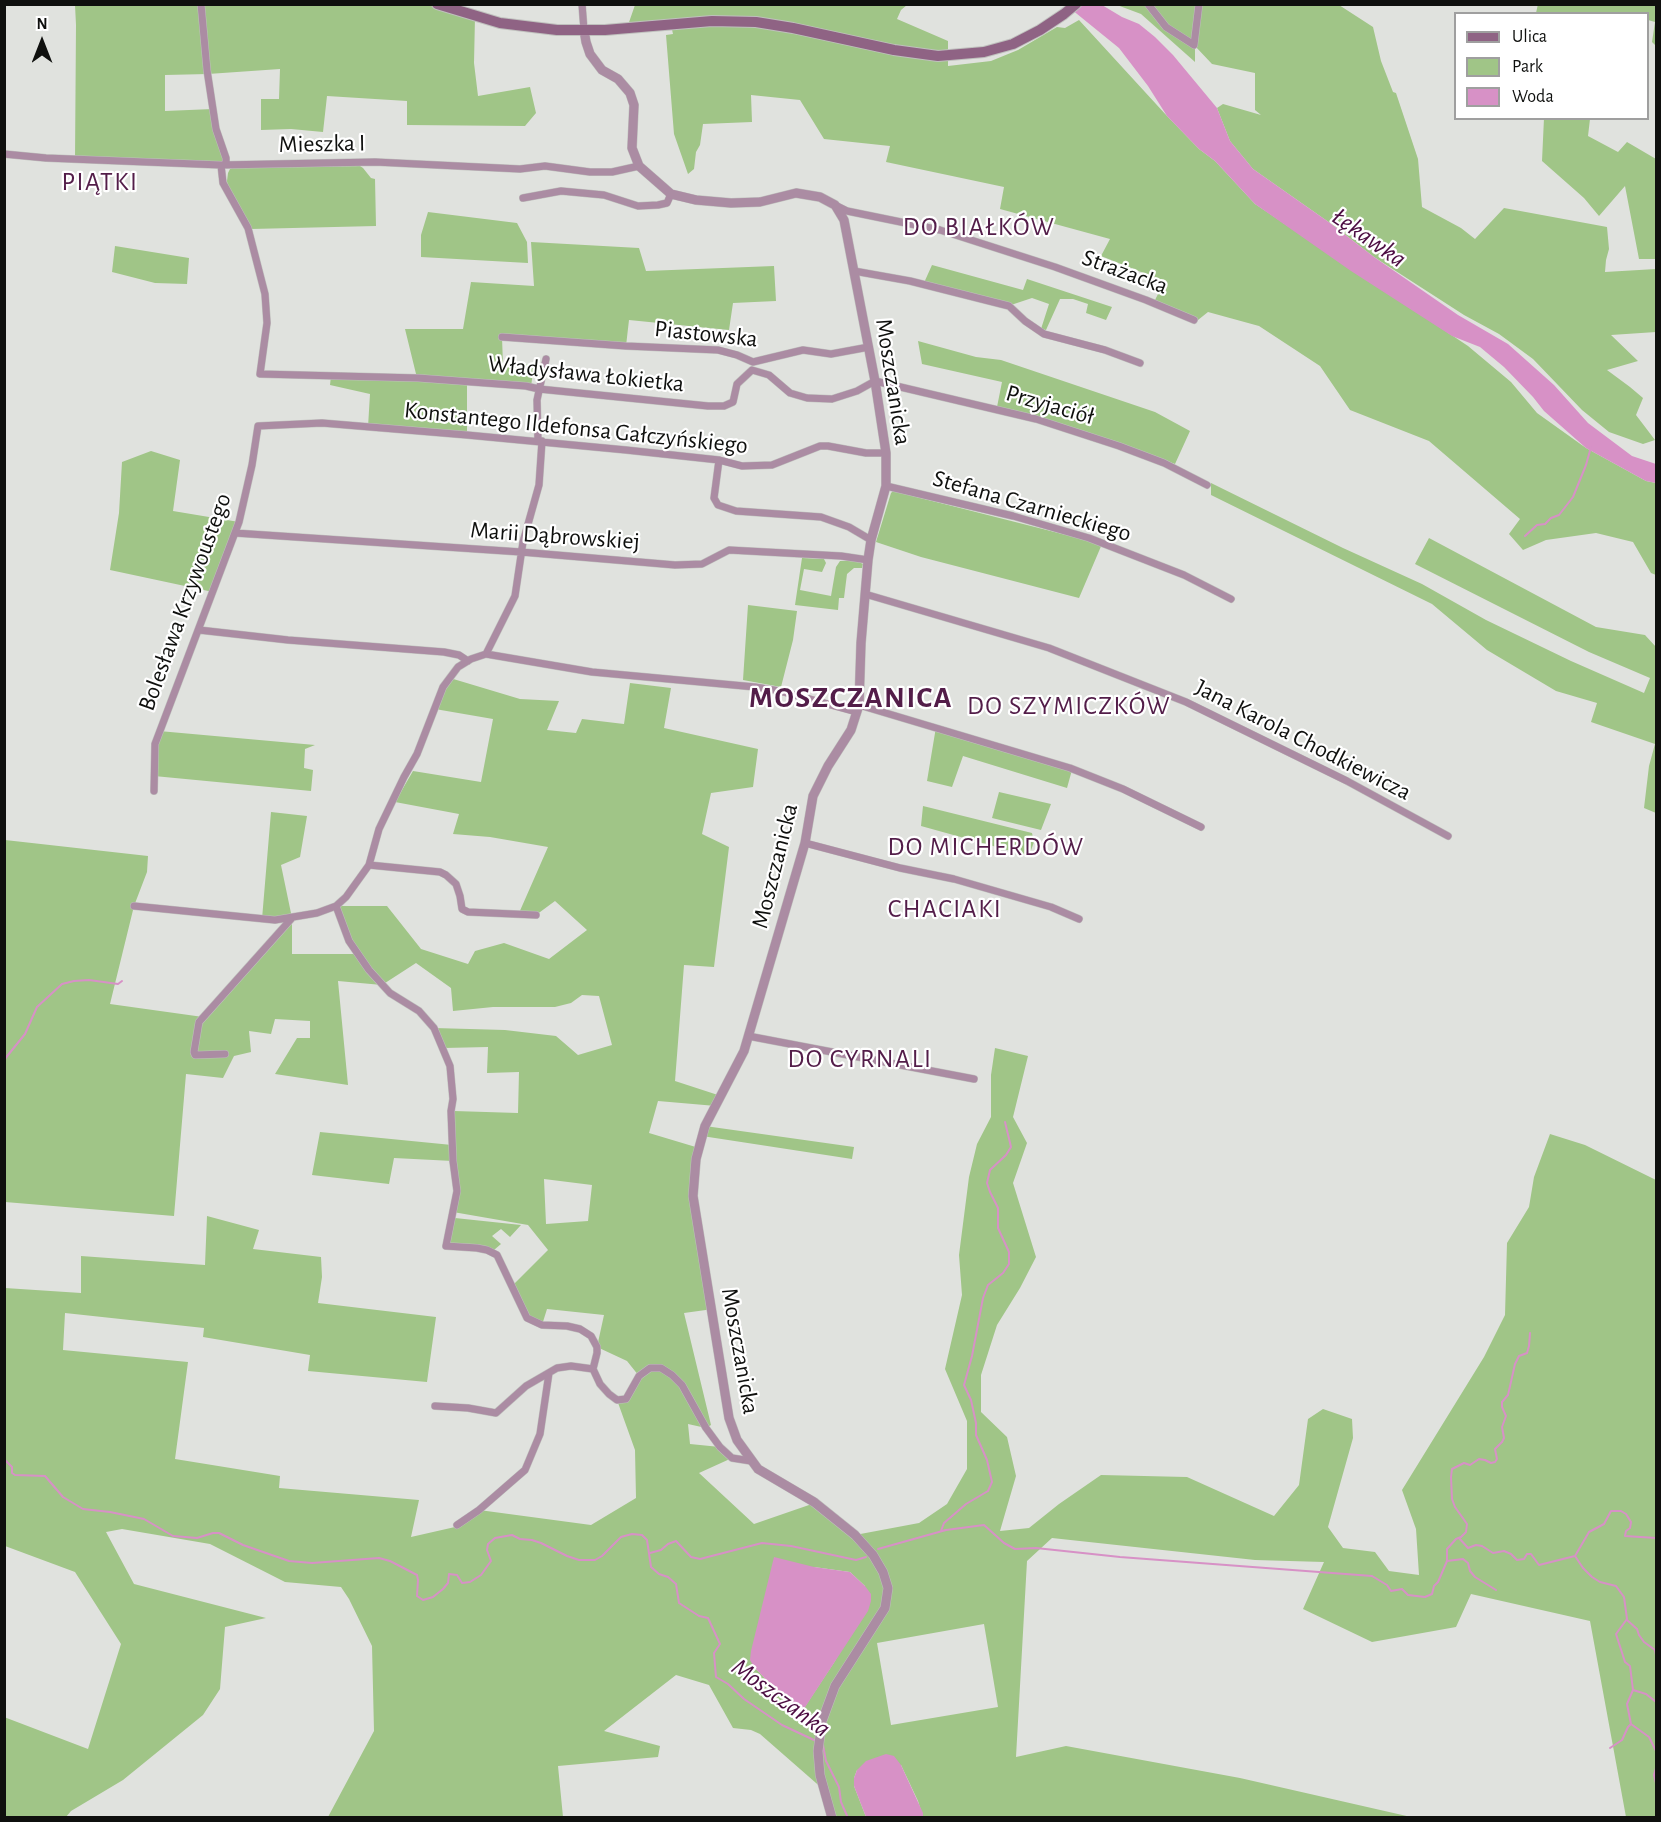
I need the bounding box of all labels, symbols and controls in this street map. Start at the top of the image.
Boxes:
north arrow [12,12,72,72]
legend [1454,12,1649,120]
text: N [36,16,48,32]
text: Ulica [1512,28,1547,46]
text: Park [1512,58,1543,76]
text: Woda [1512,88,1554,106]
street label: Mieszka I [278,129,366,159]
district label: PIĄTKI [61,166,139,198]
water label: Łękawka [1326,201,1412,275]
district label: DO BIAŁKÓW [903,211,1055,243]
street label: Strażacka [1078,243,1172,301]
street label: Piastowska [653,314,759,354]
street label: Moszczanicka [869,317,917,447]
street label: Władysława Łokietka [487,349,685,399]
street label: Przyjaciół [1003,379,1097,431]
street label: Konstantego Ildefonsa Gałczyńskiego [403,396,749,460]
street label: Stefana Czarnieckiego [929,464,1135,548]
street label: Bolesława Krzywoustego [132,489,238,715]
street label: Marii Dąbrowskiej [469,516,641,556]
street label: Jana Karola Chodkiewicza [1190,673,1416,807]
district label: MOSZCZANICA [749,680,953,716]
district label: DO SZYMICZKÓW [967,690,1171,722]
street label: Moszczanicka [746,801,804,931]
district label: DO MICHERDÓW [887,831,1085,863]
district label: CHACIAKI [888,893,1002,925]
district label: DO CYRNALI [788,1043,932,1075]
street label: Moszczanicka [715,1286,765,1416]
water label: Moszczanka [725,1652,837,1744]

